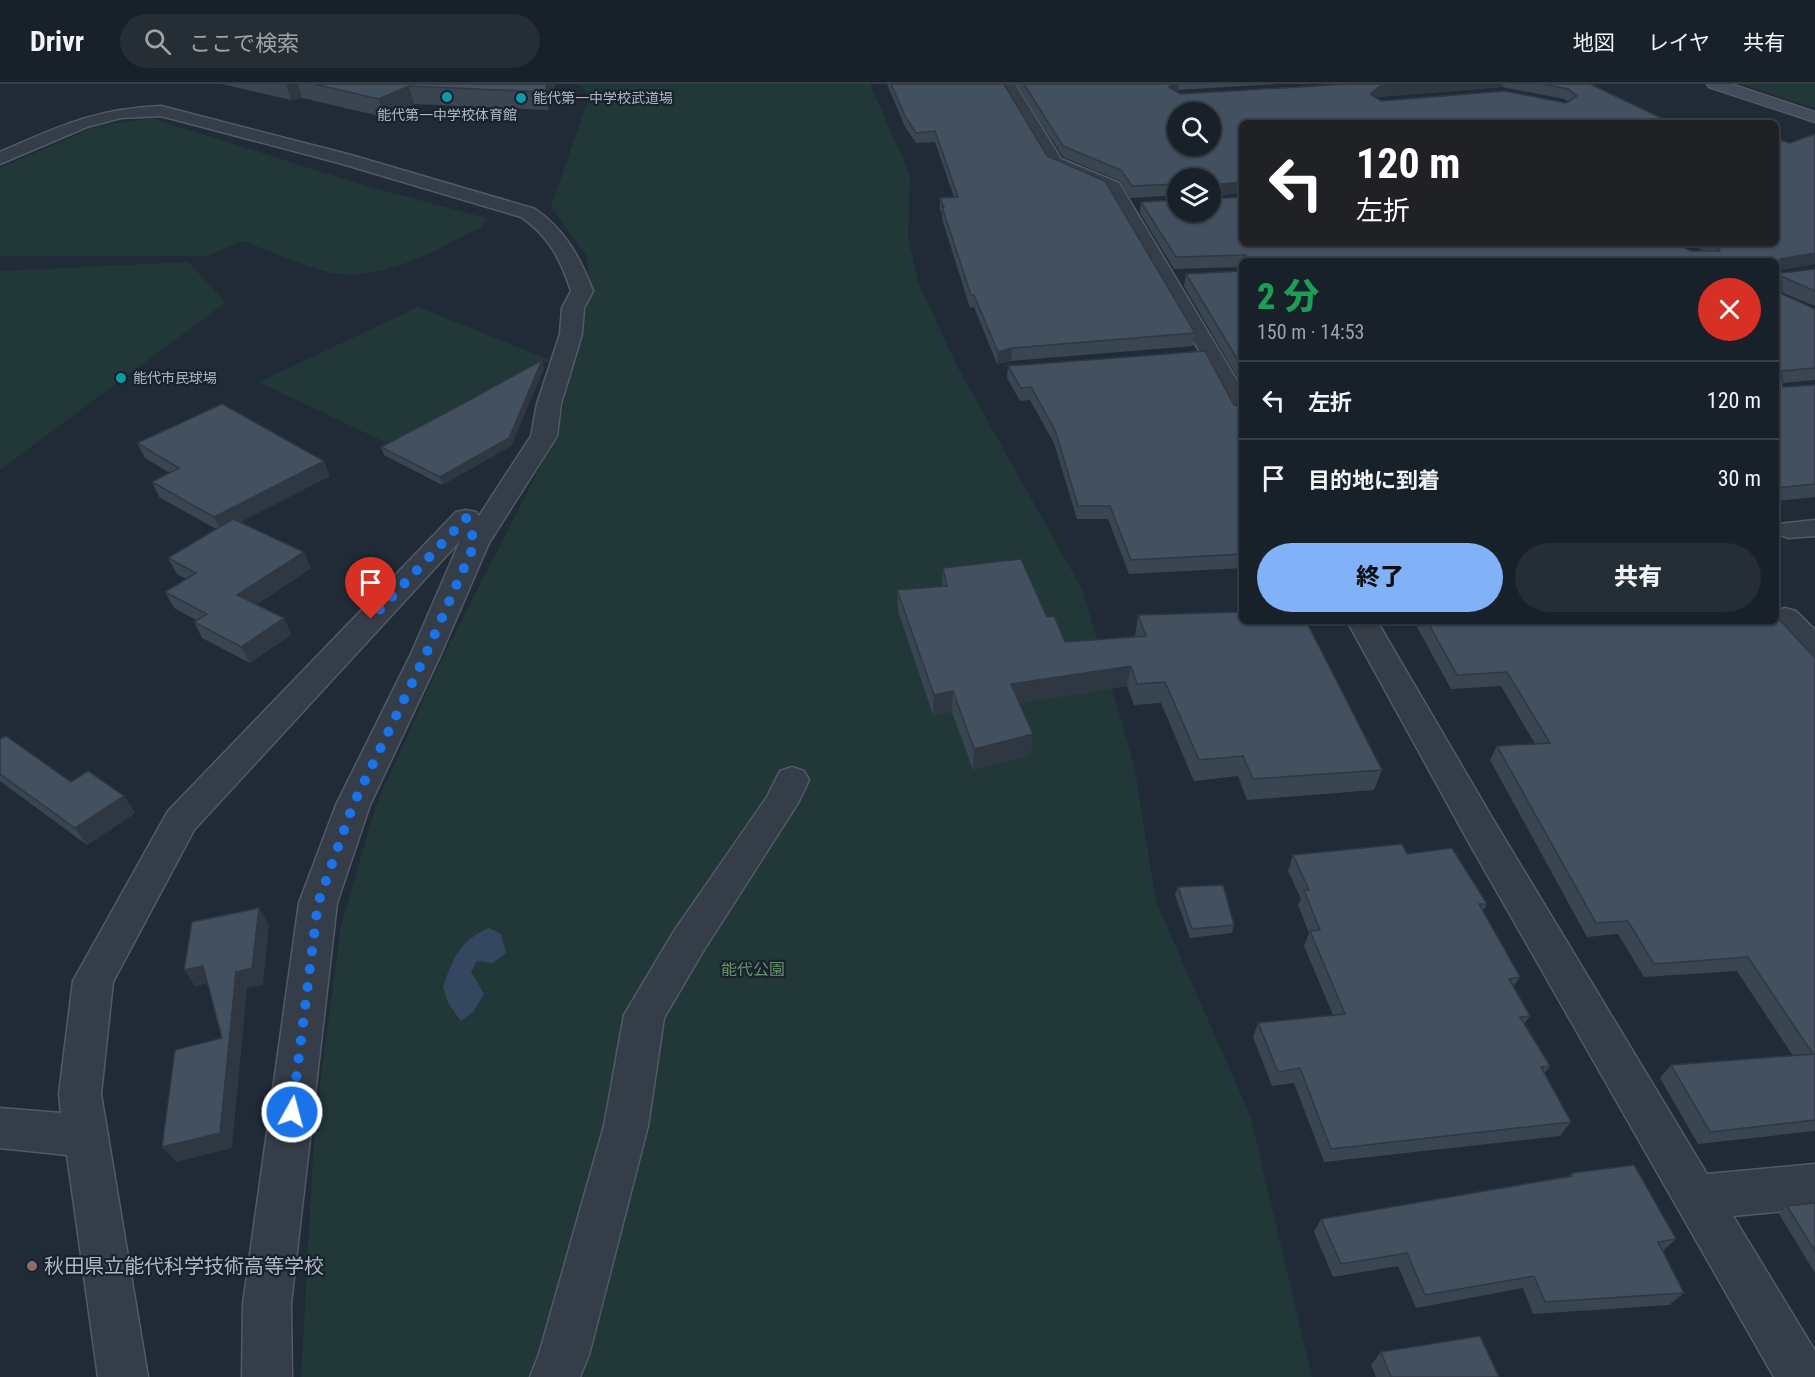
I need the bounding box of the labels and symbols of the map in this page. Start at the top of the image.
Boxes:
marker: 能代第一中学校体育館 [440,90,454,104]
place label: 能代第一中学校武道場 [533,90,673,106]
marker: 能代第一中学校武道場 [514,91,528,105]
place label: 能代第一中学校体育館 [377,107,517,123]
place label: 能代市民球場 [133,370,217,386]
marker: 能代市民球場 [114,371,128,385]
pin [345,557,396,619]
park label: 能代公園 [721,960,785,979]
position arrow [260,1080,324,1144]
place label: 秋田県立能代科学技術高等学校 [44,1254,324,1278]
marker: 秋田県立能代科学技術高等学校 [25,1259,39,1273]

